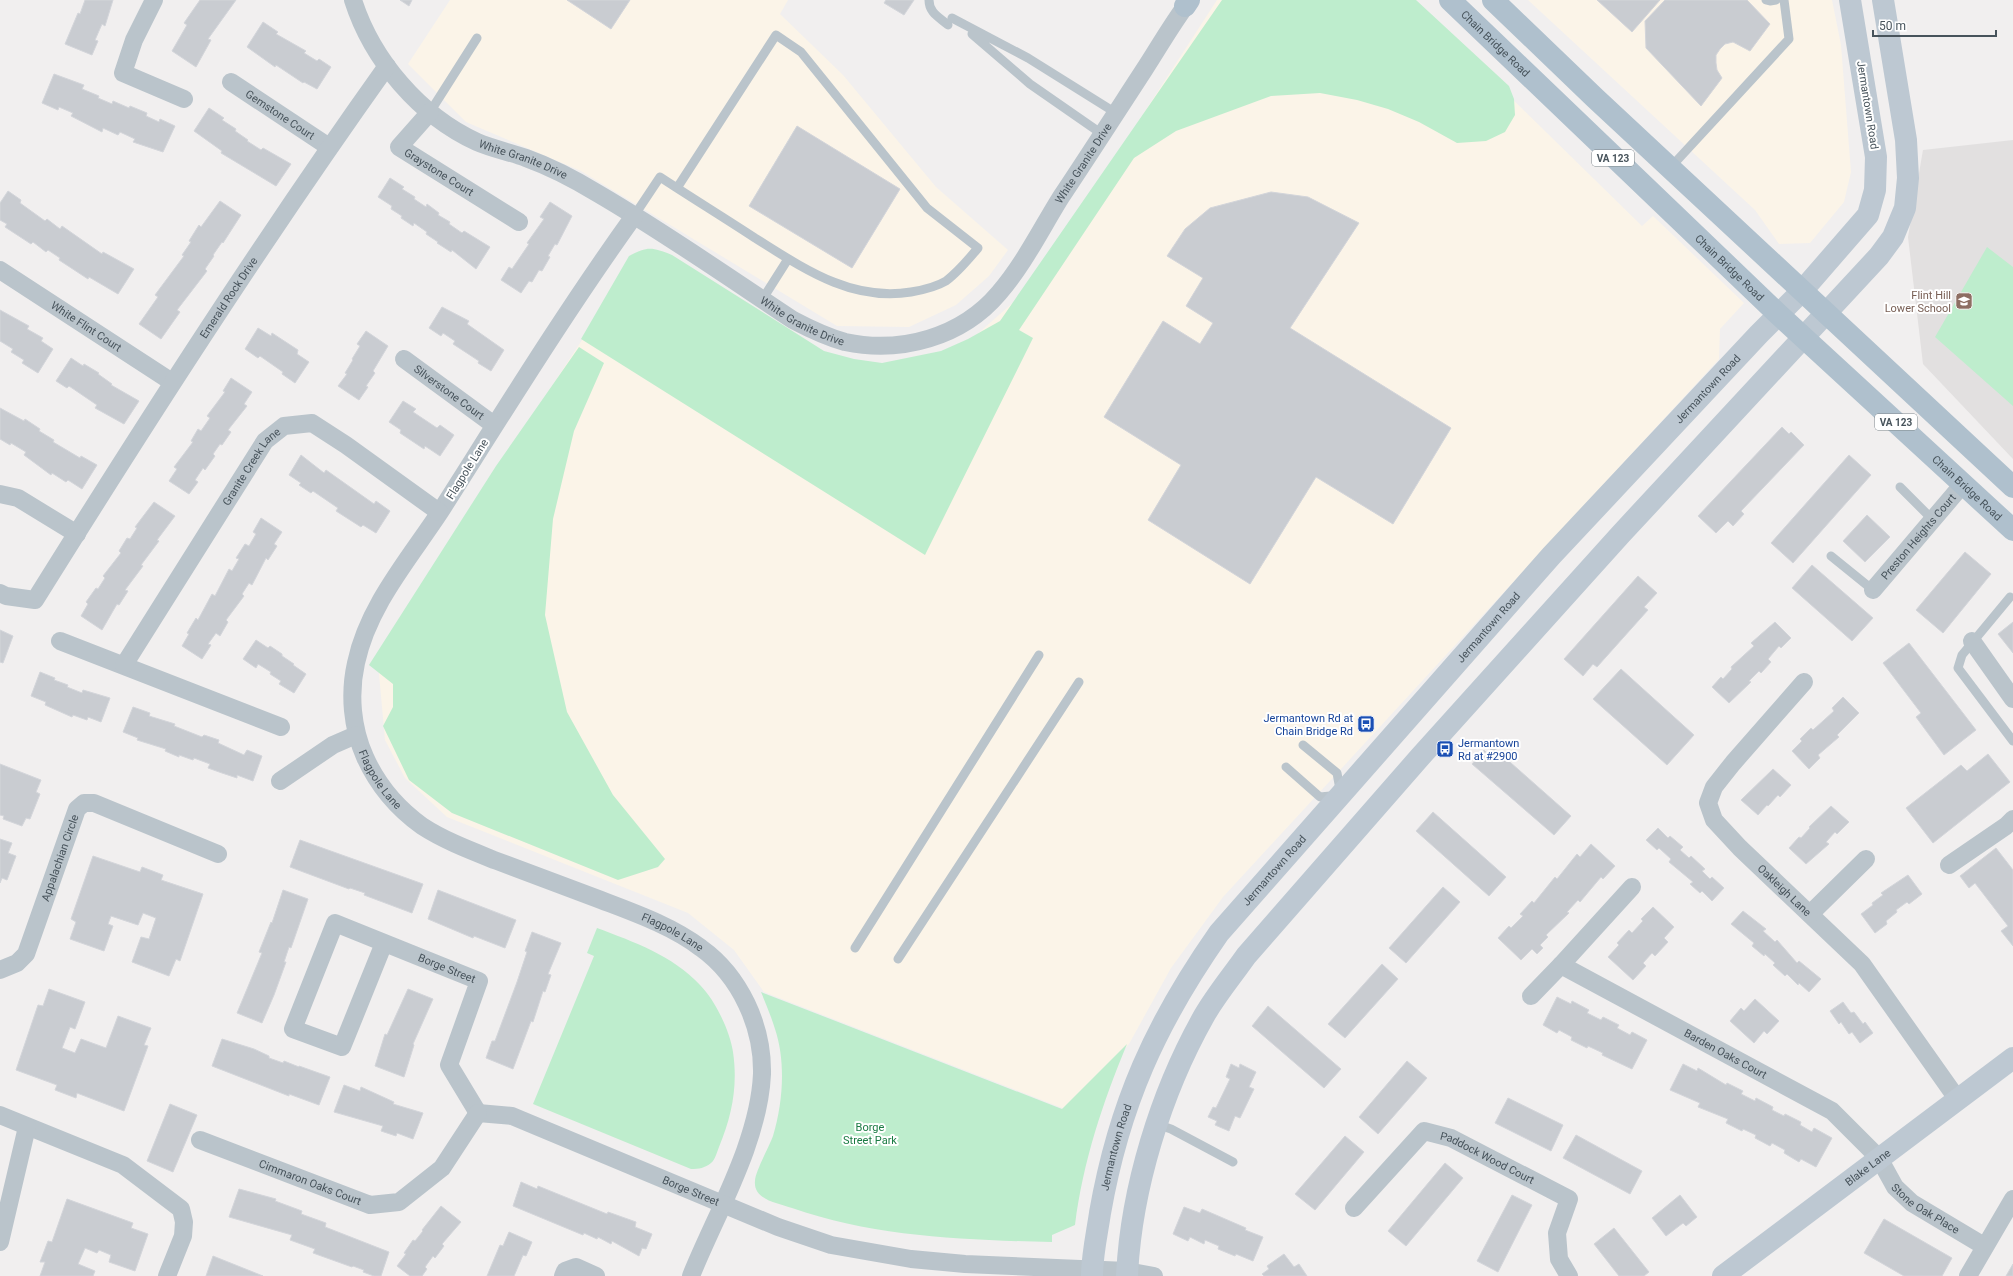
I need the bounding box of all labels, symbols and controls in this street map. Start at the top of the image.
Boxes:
street label: Chain Bridge Road [1458,8,1532,80]
scale bar [1873,12,1996,38]
text: 50 m [1879,19,1906,33]
street label: Jermantown Road [1854,60,1881,150]
street label: Gemstone Court [243,87,317,143]
street label: White Granite Drive [1053,121,1115,206]
street label: White Granite Drive [477,137,570,182]
street label: Graystone Court [402,146,476,199]
road number: VA 123 [1592,150,1634,166]
street label: Chain Bridge Road [1692,232,1766,304]
street label: Emerald Rock Drive [197,255,261,341]
place label: Flint Hill Lower School [1885,289,1951,315]
school or university icon: Flint Hill Lower School [1954,291,1974,311]
street label: White Granite Drive [758,294,846,349]
street label: White Flint Court [48,299,124,355]
street label: Jermantown Road [1673,352,1743,426]
street label: Silverstone Court [411,362,487,423]
road number: VA 123 [1875,414,1917,430]
street label: Granite Creek Lane [220,425,283,508]
street label: Flagpole Lane [444,437,491,502]
street label: Chain Bridge Road [1929,453,2004,524]
street label: Preston Heights Court [1879,491,1959,583]
street label: Jermantown Road [1454,590,1523,665]
place label: Jermantown Rd at Chain Bridge Rd [1264,712,1353,738]
bus stop icon: Jermantown Rd at Chain Bridge Rd [1356,714,1376,734]
place label: Jermantown Rd at #2900 [1458,737,1519,763]
bus stop icon: Jermantown Rd at #2900 [1435,739,1455,759]
street label: Flagpole Lane [356,748,404,812]
street label: Appalachian Circle [39,813,82,903]
street label: Jermantown Road [1240,833,1309,909]
street label: Oakleigh Lane [1755,862,1814,919]
street label: Flagpole Lane [640,911,706,955]
street label: Borge Street [416,951,478,986]
street label: Barden Oaks Court [1682,1027,1769,1082]
street label: Jermantown Road [1098,1102,1135,1192]
park label: Borge Street Park [843,1121,897,1147]
street label: Paddock Wood Court [1439,1129,1537,1187]
street label: Blake Lane [1843,1146,1893,1189]
street label: Cimmaron Oaks Court [257,1157,363,1208]
street label: Borge Street [660,1173,722,1209]
street label: Stone Oak Place [1888,1181,1962,1237]

